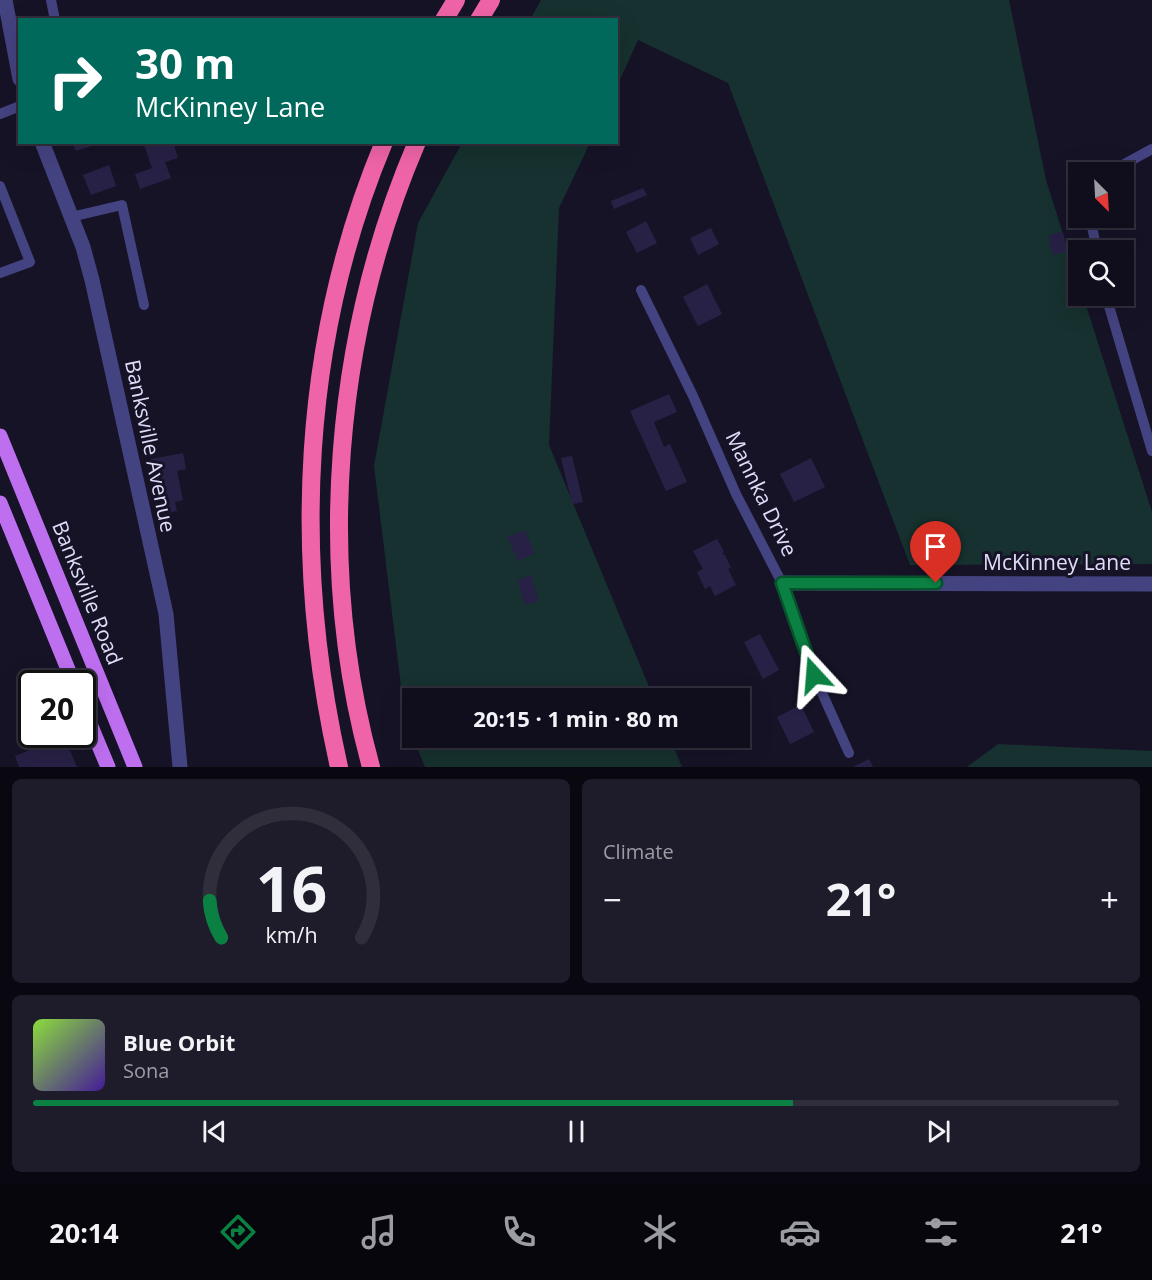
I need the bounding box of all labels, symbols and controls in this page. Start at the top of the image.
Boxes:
text: 30 m [135,34,235,91]
icon: right [36,42,114,120]
text: McKinney Lane [135,88,325,125]
north arrow [1068,162,1134,228]
map controls [1068,162,1134,306]
button: search [1068,240,1134,306]
street label: Banksville Avenue [119,357,183,535]
street label: Mannka Drive [720,426,804,561]
street label: Banksville Road [46,516,130,669]
pin [910,521,961,583]
icon: arrive [919,530,952,563]
street label: McKinney Lane [983,548,1131,576]
position arrow [782,643,846,707]
speed limit sign: 20 [18,670,96,748]
text: 20:15 · 1 min · 80 m [473,703,679,733]
text: Climate [603,838,674,865]
text: 16 [255,845,327,930]
text: 21° [826,868,896,929]
text: − [603,877,622,922]
text: + [1100,877,1119,922]
text: km/h [265,920,317,949]
text: Blue Orbit [123,1027,235,1057]
text: Sona [123,1057,169,1084]
icon: previous [198,1115,231,1148]
icon: pause [560,1115,593,1148]
icon: next [922,1115,955,1148]
icon: directions [217,1211,259,1253]
icon: music [358,1211,400,1253]
icon: phone [498,1211,540,1253]
icon: climate [639,1211,681,1253]
icon: car [779,1211,821,1253]
icon: filters [920,1211,962,1253]
text: 20:14 [49,1214,119,1251]
text: 21° [1060,1214,1103,1251]

